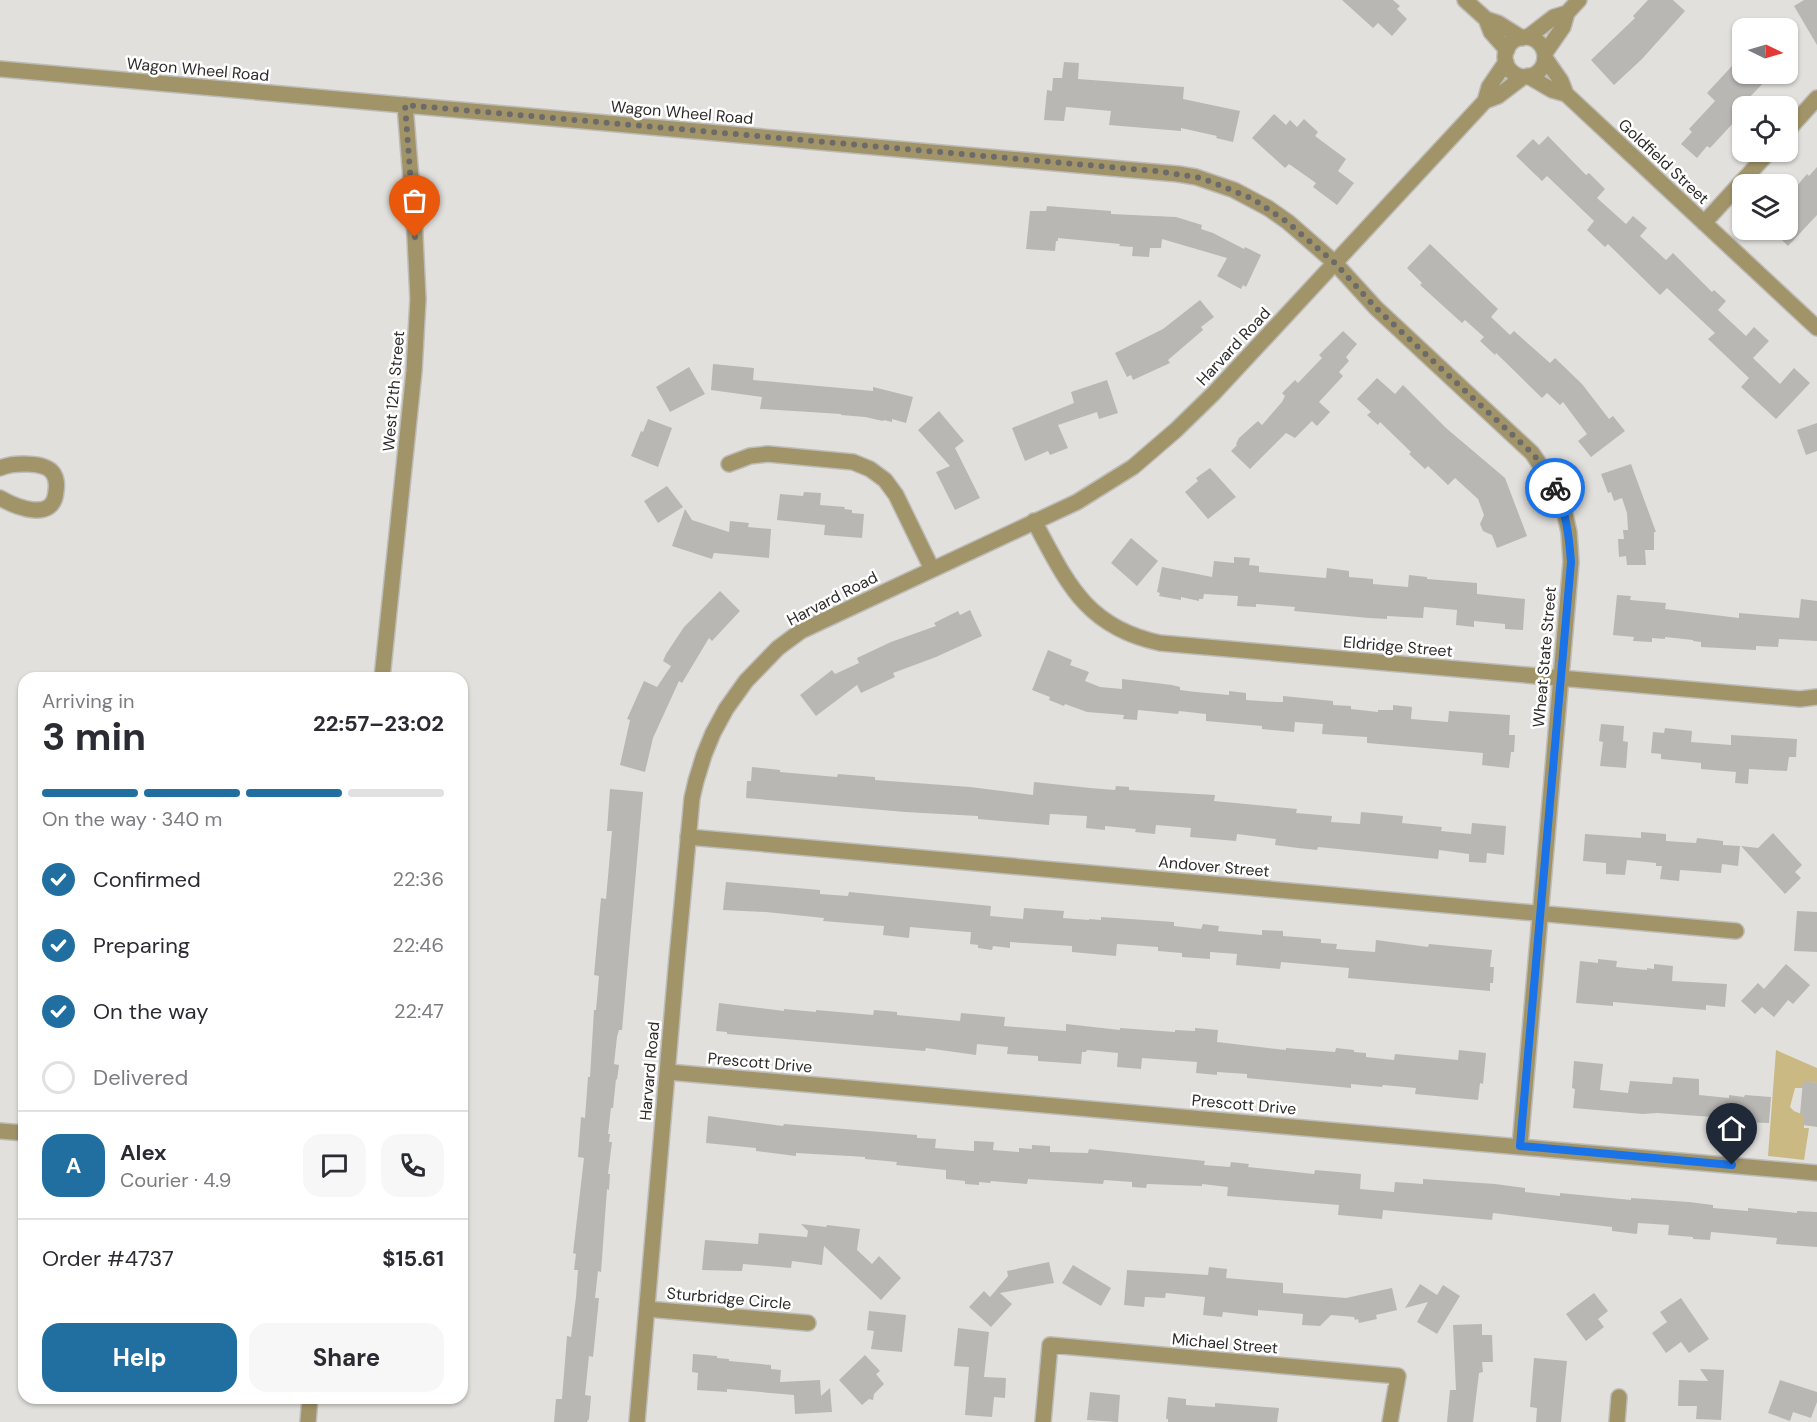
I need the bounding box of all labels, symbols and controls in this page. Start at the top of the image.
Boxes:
north arrow [1732,18,1798,84]
map controls [1732,18,1798,240]
street label: Wagon Wheel Road [126,53,270,86]
street label: Wagon Wheel Road [610,96,754,129]
button: locate [1732,96,1798,162]
street label: Goldfield Street [1614,114,1713,209]
button: layers [1732,174,1798,240]
pin [389,175,440,237]
icon: bag [398,184,431,217]
street label: Harvard Road [1192,303,1275,390]
street label: West 12th Street [378,330,409,452]
courier [1525,458,1585,518]
icon: bike [1539,472,1572,505]
street label: Harvard Road [783,567,881,630]
street label: Wheat State Street [1528,586,1561,728]
street label: Eldridge Street [1342,631,1454,662]
text: Arriving in [42,688,134,714]
text: 22:57–23:02 [313,709,444,738]
text: 3 min [42,711,146,762]
text: On the way · 340 m [42,806,222,832]
street label: Andover Street [1157,851,1270,882]
icon: check [42,863,75,896]
text: Confirmed [93,865,201,894]
text: 22:36 [393,866,444,892]
icon: check [42,929,75,962]
text: Preparing [93,931,190,960]
text: 22:46 [392,932,444,958]
icon: check [42,995,75,1028]
text: On the way [93,997,208,1026]
text: 22:47 [394,998,444,1024]
street label: Harvard Road [635,1021,664,1121]
street label: Prescott Drive [707,1047,813,1078]
text: Delivered [93,1063,188,1092]
street label: Prescott Drive [1191,1089,1297,1120]
pin [1706,1103,1757,1165]
icon: home [1715,1112,1748,1145]
button: chat [303,1134,366,1197]
button: phone [381,1134,444,1197]
text: Alex [120,1138,167,1167]
text: A [66,1151,81,1180]
text: Courier · 4.9 [120,1167,231,1193]
text: Order #4737 [42,1244,174,1273]
text: $15.61 [382,1244,444,1273]
street label: Sturbridge Circle [666,1283,792,1314]
button: Help [42,1323,237,1392]
button: Share [249,1323,444,1392]
street label: Michael Street [1171,1328,1279,1359]

